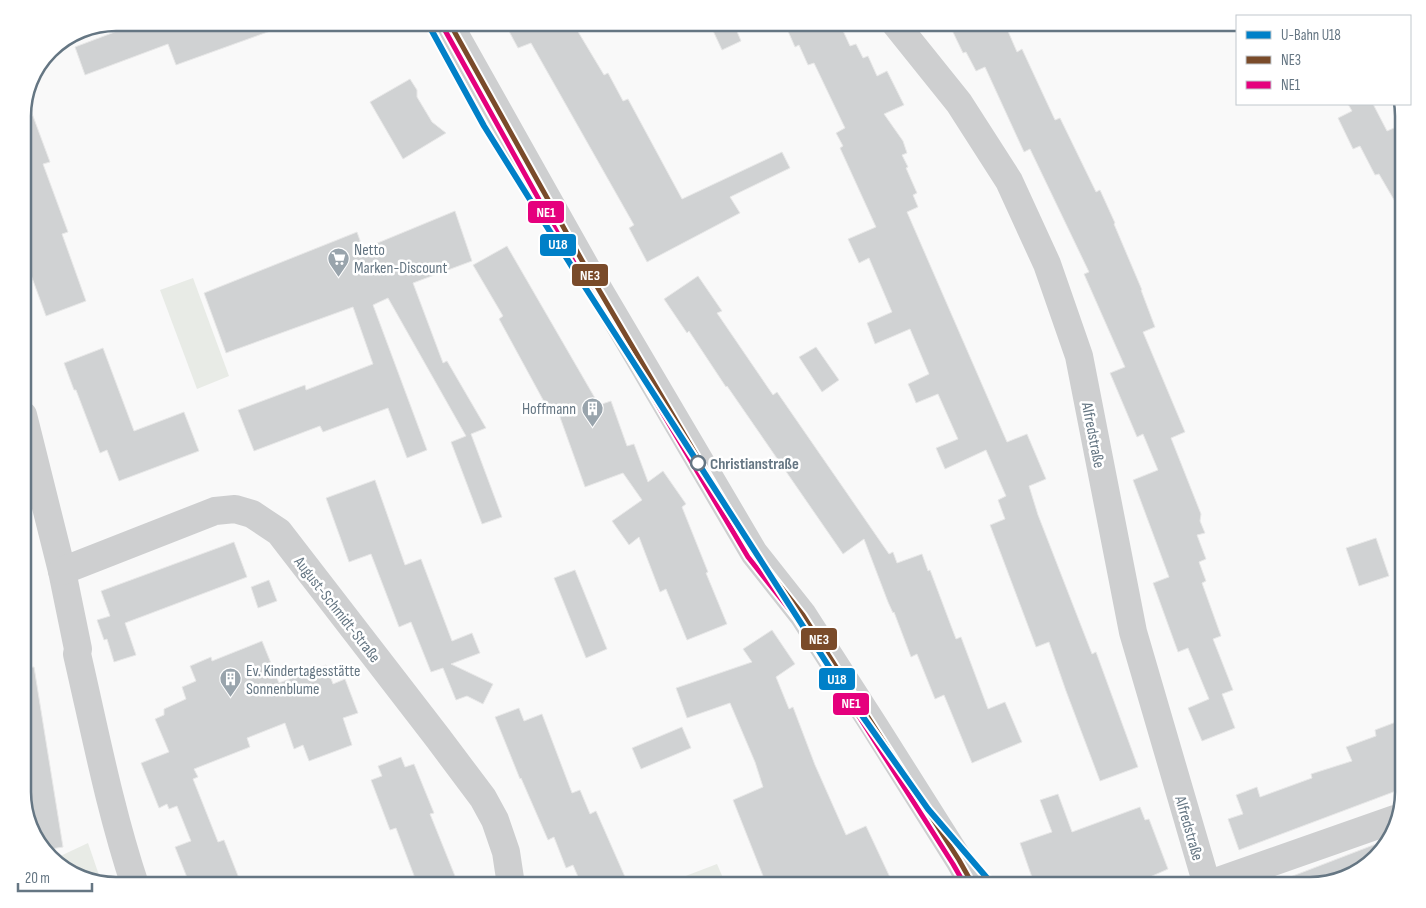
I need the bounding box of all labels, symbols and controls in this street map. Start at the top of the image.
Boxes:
legend [1236,15,1411,105]
text: U-Bahn U18 [1281,26,1341,45]
text: NE3 [1281,51,1301,70]
text: NE1 [1281,76,1301,95]
line badge: NE1 [527,200,565,224]
text: NE1 [536,204,556,221]
line badge: U18 [539,233,577,257]
text: U18 [548,236,568,253]
place label: Netto Marken-Discount [354,241,447,278]
supermarket icon: Netto Marken-Discount [326,246,350,277]
line badge: NE3 [571,263,609,287]
text: NE3 [580,267,600,284]
building icon: Hoffmann [580,396,604,427]
place label: Hoffmann [522,400,576,419]
street label: Alfredstraße [1077,400,1108,470]
marker: Christianstraße [690,455,706,471]
place label: Christianstraße [710,455,799,474]
street label: August-Schmidt-Straße [289,552,384,667]
line badge: NE3 [800,627,838,651]
text: NE3 [809,631,829,648]
place label: Ev. Kindertagesstätte Sonnenblume [246,662,360,699]
building icon: Ev. Kindertagesstätte Sonnenblume [218,667,242,698]
line badge: U18 [818,667,856,691]
text: U18 [827,671,847,688]
line badge: NE1 [832,692,870,716]
text: NE1 [841,695,861,712]
street label: Alfredstraße [1170,793,1207,863]
scale bar [18,860,91,892]
text: 20 m [25,869,50,888]

